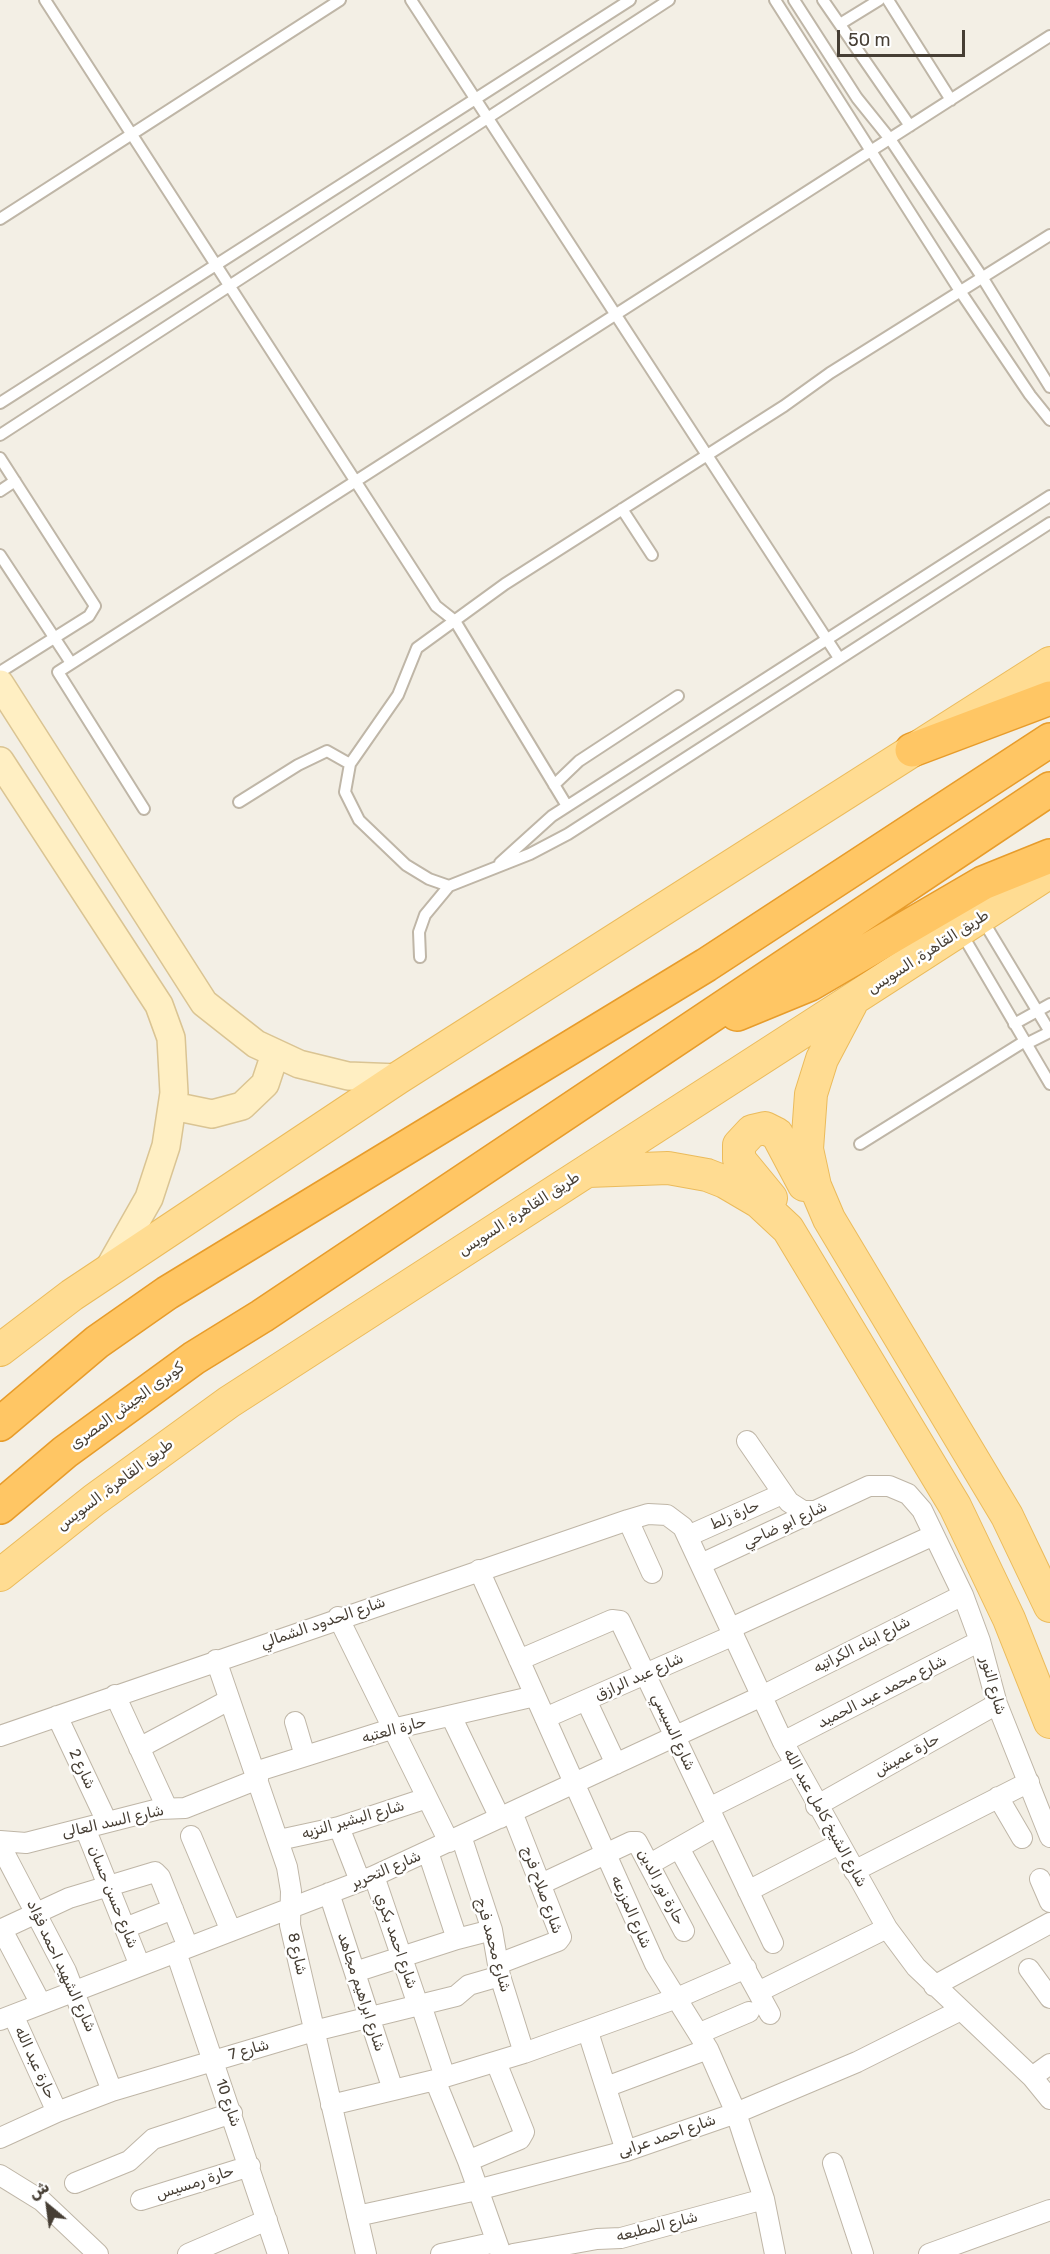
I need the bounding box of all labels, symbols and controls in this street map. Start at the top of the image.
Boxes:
scale bar [840,18,968,56]
text: 50 m [848,29,891,51]
street label: طريق القاهرة, السويس [864,906,992,998]
street label: طريق القاهرة, السويس [455,1168,583,1260]
street label: كوبرى الجيش المصرى [66,1359,188,1453]
street label: طريق القاهرة, السويس [53,1435,177,1535]
street label: حارة زلط [708,1496,762,1534]
street label: شارع ابو ضاحي [740,1498,830,1552]
street label: شارع الحدود الشمالي [258,1593,388,1653]
street label: شارع ابناء الكراتيه [810,1613,914,1677]
street label: شارع عبد الرازق [592,1649,686,1705]
street label: شارع محمد عبد الحميد [814,1652,950,1732]
street label: شارع النور [976,1655,1010,1717]
street label: شارع السيسي [647,1691,699,1773]
street label: حارة العتبه [360,1713,428,1747]
street label: حارة عميش [871,1730,943,1780]
street label: شارع 2 [65,1746,99,1792]
street label: شارع الشيخ كامل عبد الله [779,1746,871,1890]
street label: شارع البشير النزيه [299,1797,407,1843]
street label: شارع السد العالى [60,1802,166,1842]
street label: شارع حسن حسان [84,1843,142,1951]
street label: شارع صلاح فرج [518,1844,566,1936]
street label: حارة نور الدين [634,1846,688,1928]
street label: شارع التحرير [348,1847,424,1893]
street label: شارع المزرعه [607,1873,655,1951]
street label: شارع احمد بكري [371,1891,421,1991]
street label: شارع محمد فرج [472,1896,514,1994]
street label: شارع الشهيد احمد فؤاد [22,1897,100,2035]
street label: شارع ابراهيم مجاهد [333,1930,389,2054]
street label: شارع 8 [283,1931,311,1977]
street label: حارة عبد الله [10,2024,60,2102]
street label: شارع 7 [227,2036,271,2064]
street label: شارع 10 [211,2077,245,2129]
street label: شارع احمد عرابى [616,2111,718,2161]
street label: حارة رمسيس [154,2162,236,2204]
north arrow [18,2176,78,2236]
text: ش [26,2177,53,2203]
street label: شارع المطبعه [614,2208,700,2246]

